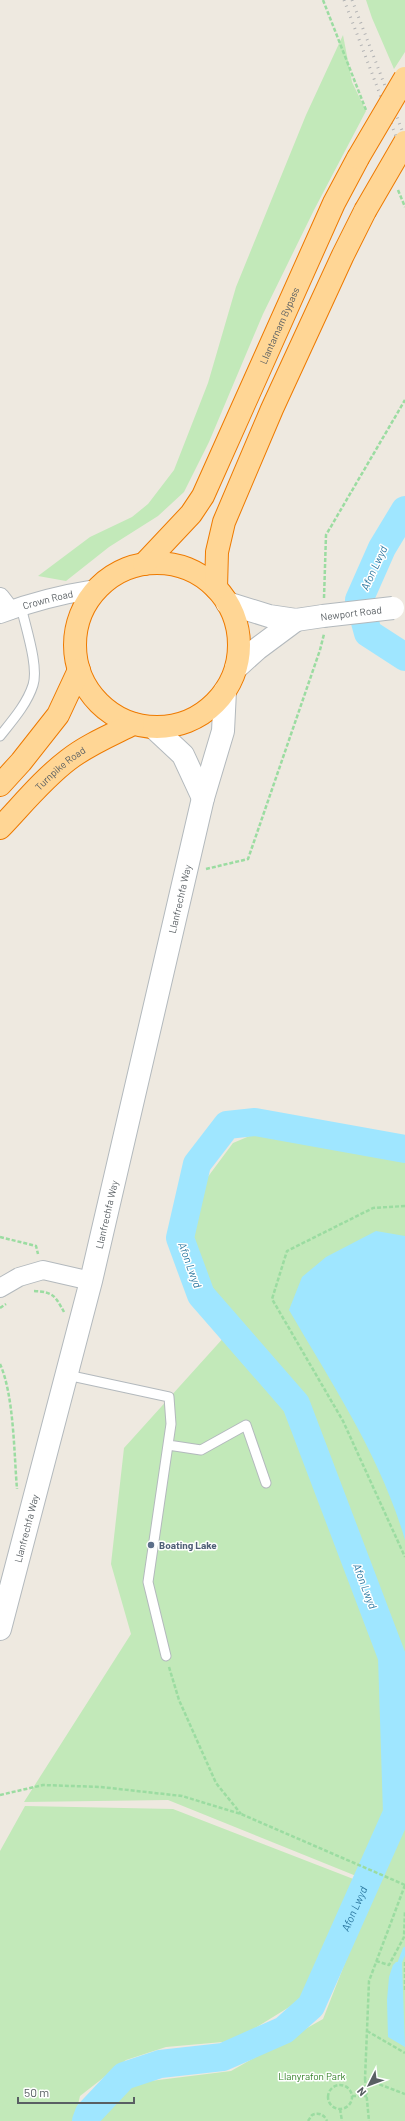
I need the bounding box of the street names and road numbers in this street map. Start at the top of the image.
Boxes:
street label: Llantarnam Bypass [257,285,302,366]
street label: Crown Road [21,587,74,612]
street label: Newport Road [320,603,382,623]
street label: Turnpike Road [32,744,87,793]
street label: Llanfrechfa Way [166,863,193,934]
street label: Llanfrechfa Way [93,1179,120,1250]
street label: Llanfrechfa Way [12,1493,41,1564]

